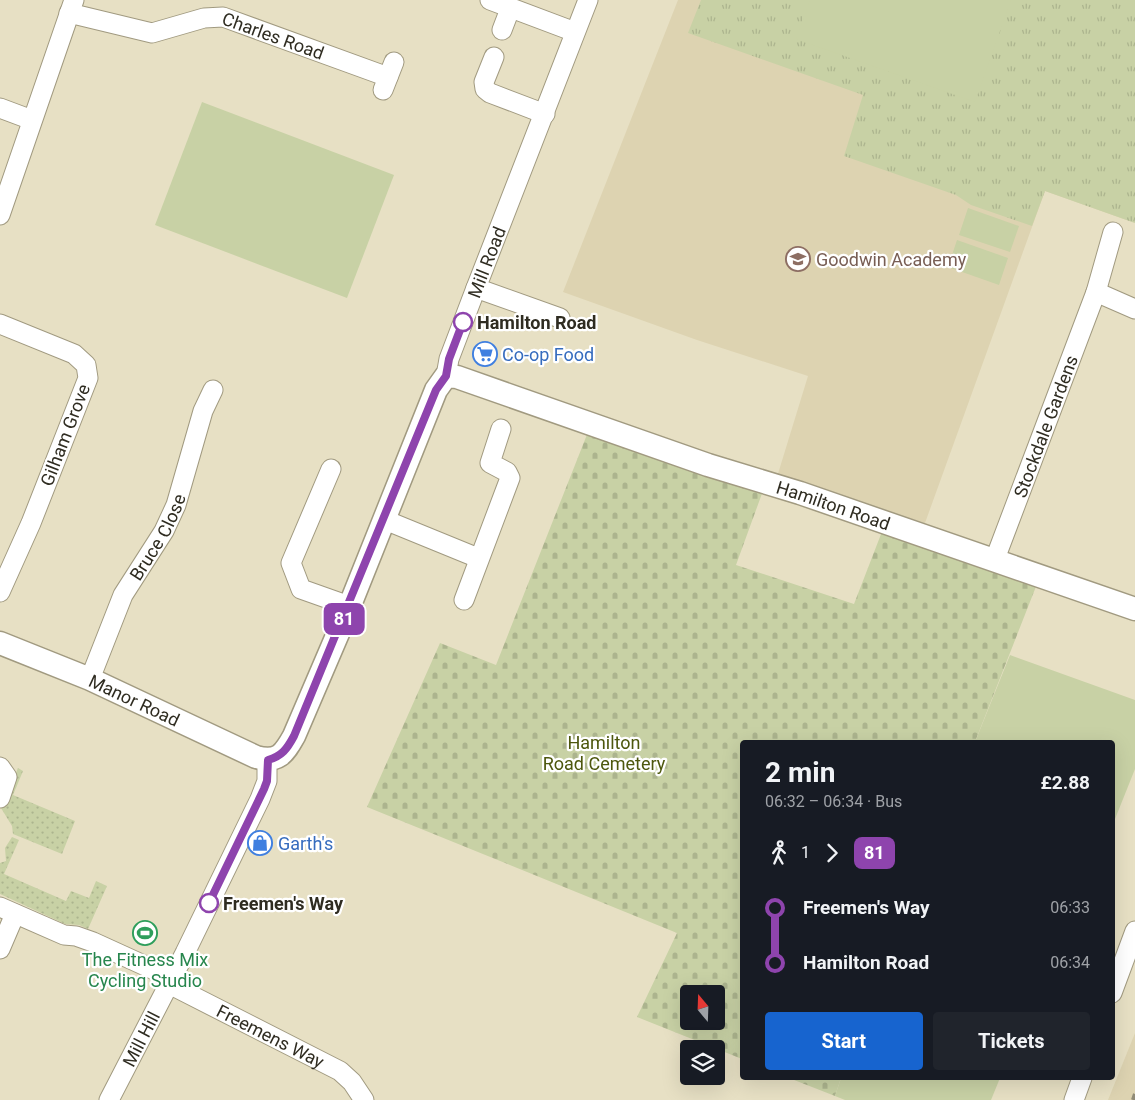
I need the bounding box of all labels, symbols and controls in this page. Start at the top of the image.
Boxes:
street label: Charles Road [220,7,327,63]
street label: Mill Road [463,224,509,301]
school or university icon: Goodwin Academy [785,246,811,272]
place label: Goodwin Academy [816,249,967,270]
marker: Hamilton Road [453,312,473,332]
place label: Hamilton Road [477,312,597,333]
supermarket icon: Co-op Food [472,341,498,367]
place label: Co-op Food [502,344,594,365]
street label: Stockdale Gardens [1009,352,1082,500]
street label: Gilham Grove [36,381,94,489]
street label: Hamilton Road [774,476,893,534]
street label: Bruce Close [125,491,189,584]
line badge: 81 [322,603,366,635]
text: 81 [334,608,354,629]
street label: Manor Road [86,670,183,730]
park label: Hamilton Road Cemetery [543,732,666,774]
text: 2 min [765,756,835,789]
text: £2.88 [1040,771,1090,794]
text: 06:32 – 06:34 · Bus [765,792,902,811]
shop icon: Garth's [247,830,273,856]
place label: Garth's [278,833,333,854]
icon: walk [765,839,793,867]
icon: forward [818,839,846,867]
text: 81 [864,842,885,863]
text: 1 [801,843,810,862]
marker: Freemen's Way [199,893,219,913]
place label: Freemen's Way [223,893,344,914]
text: Freemen's Way [803,896,930,919]
text: 06:33 [1050,898,1090,917]
sports icon: The Fitness Mix Cycling Studio [132,920,158,946]
place label: The Fitness Mix Cycling Studio [82,949,208,991]
text: Hamilton Road [803,951,929,974]
text: 06:34 [1050,953,1090,972]
north arrow [680,985,725,1030]
map controls [680,985,725,1085]
street label: Freemens Way [213,1000,328,1072]
street label: Mill Hill [118,1008,164,1070]
button: Start [765,1012,923,1070]
button: Tickets [933,1012,1090,1070]
button: layers [680,1040,725,1085]

